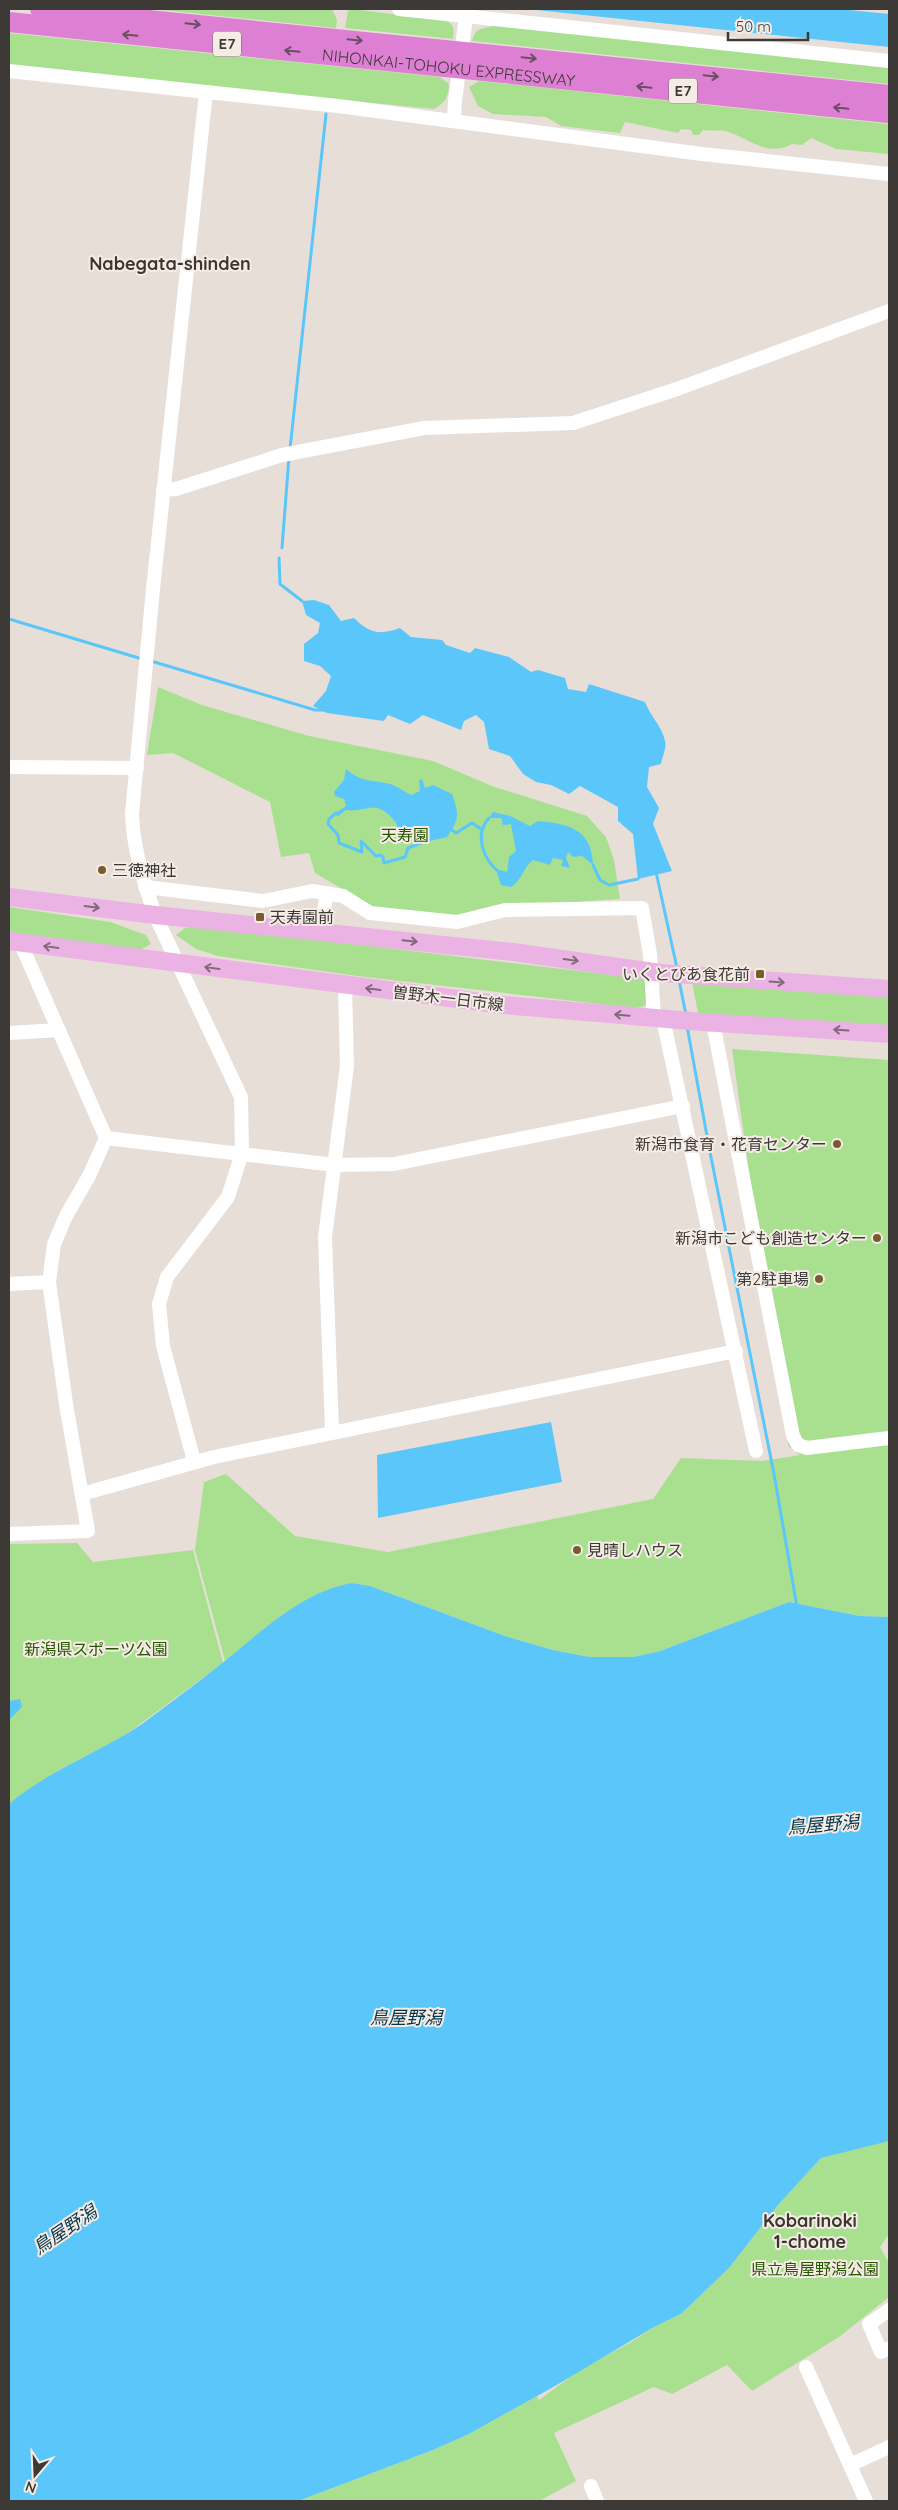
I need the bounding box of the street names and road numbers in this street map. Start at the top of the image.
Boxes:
road number: E7 [213,32,241,56]
street label: NIHONKAI-TOHOKU EXPRESSWAY [321,44,576,90]
road number: E7 [669,78,697,104]
street label: 曽野木一日市線 [391,981,505,1015]

